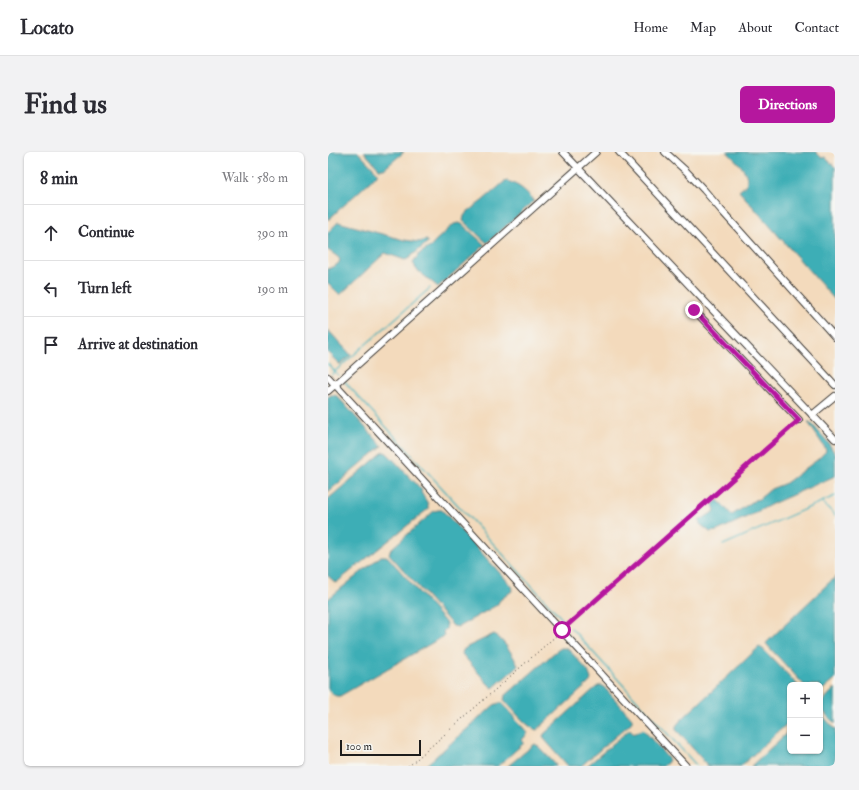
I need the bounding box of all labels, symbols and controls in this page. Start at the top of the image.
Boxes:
text: Locato [20,16,74,40]
text: Home [633,19,668,36]
text: Map [690,19,716,36]
text: About [738,19,772,36]
text: Contact [794,19,839,36]
button: Directions [740,86,835,123]
text: Find us [24,87,107,122]
text: 8 min [40,168,78,189]
text: Walk · 580 m [222,170,288,186]
icon: ahead [40,222,62,244]
text: Continue [78,223,134,242]
text: 390 m [257,225,288,241]
icon: left [40,278,62,300]
text: Turn left [78,279,132,298]
text: 190 m [257,281,288,297]
route end [685,301,703,319]
icon: arrive [40,334,62,356]
text: Arrive at destination [78,335,198,354]
route start [553,621,571,639]
map controls [787,682,823,754]
button: + [787,682,823,718]
button: − [787,718,823,754]
scale bar [340,738,421,757]
text: 100 m [346,740,372,753]

